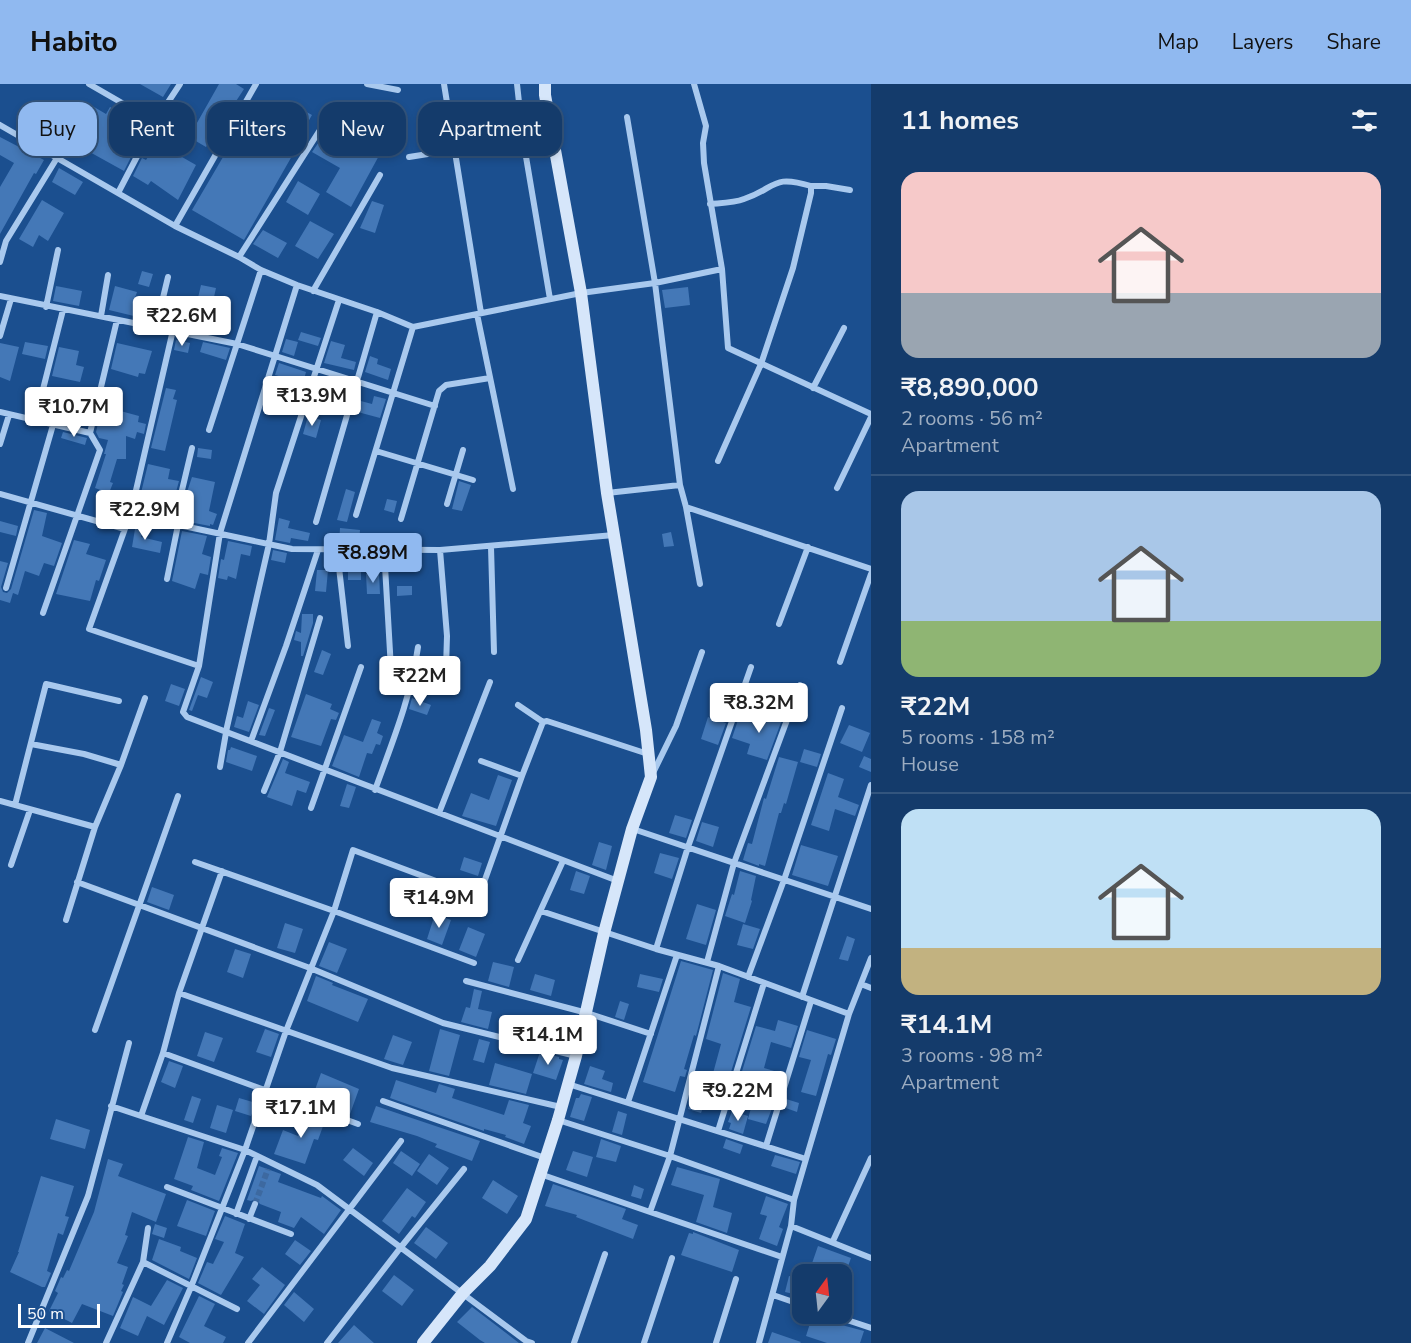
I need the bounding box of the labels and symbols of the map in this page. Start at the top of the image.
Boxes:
pin: ₹22.6M [133,296,231,347]
pin: ₹13.9M [263,376,361,427]
pin: ₹10.7M [25,387,123,438]
pin: ₹22.9M [96,490,194,541]
pin: ₹8.89M [324,533,422,584]
pin: ₹22M [384,656,456,707]
pin: ₹8.32M [710,683,808,734]
pin: ₹14.9M [390,878,488,929]
pin: ₹14.1M [499,1015,597,1066]
pin: ₹9.22M [689,1071,787,1122]
pin: ₹17.1M [252,1088,350,1139]
north arrow [792,1264,852,1324]
scale bar [18,1301,100,1328]

